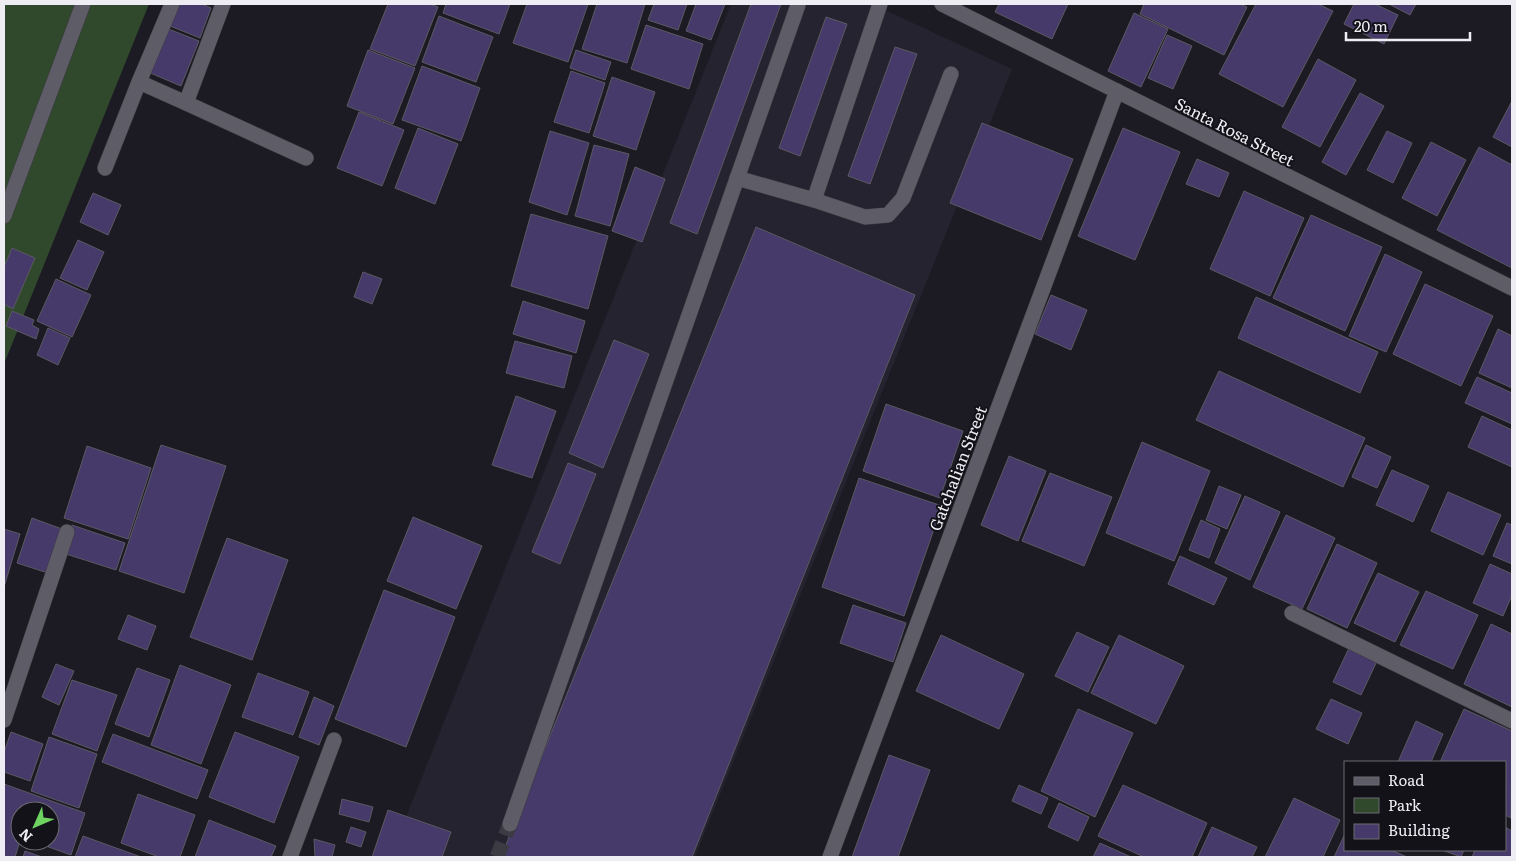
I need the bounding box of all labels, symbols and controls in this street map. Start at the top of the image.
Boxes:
scale bar [1346,10,1470,42]
text: 20 m [1354,14,1388,37]
street label: Santa Rosa Street [1171,91,1299,172]
street label: Gatchalian Street [922,401,992,534]
legend [1344,761,1506,851]
text: Road [1388,768,1424,791]
text: Park [1388,793,1422,816]
north arrow [10,801,60,851]
text: Building [1388,818,1450,841]
text: N [14,824,36,847]

